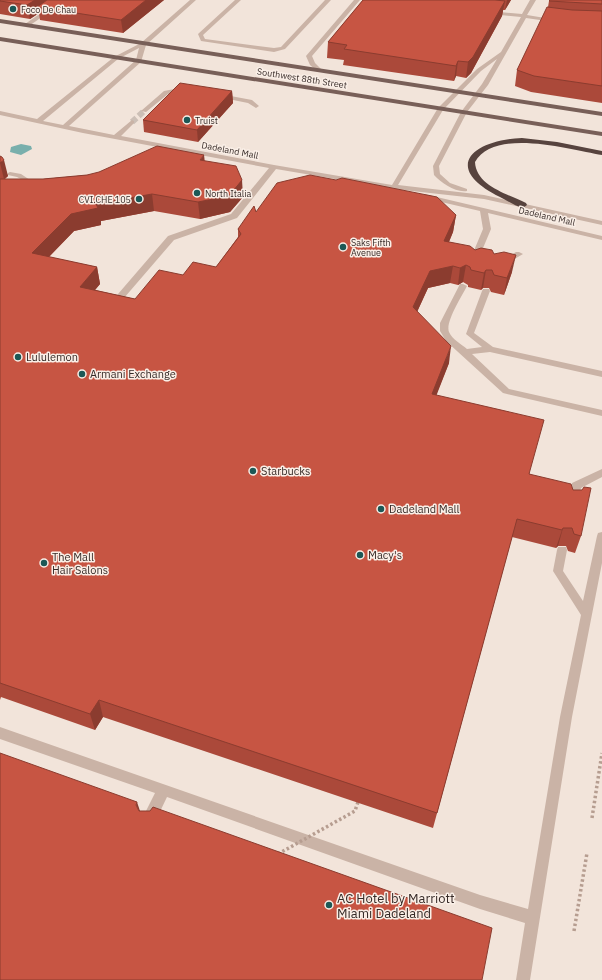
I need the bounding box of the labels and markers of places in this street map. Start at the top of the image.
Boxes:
marker: Foco De Chau [8,4,18,14]
place label: Foco De Chau [21,4,76,15]
marker: Truist [182,115,192,125]
place label: Truist [195,115,218,126]
marker: North Italia [192,188,202,198]
place label: North Italia [205,188,251,199]
place label: CVI.CHE 105 [79,194,131,205]
marker: CVI.CHE 105 [134,194,144,204]
place label: Saks Fifth Avenue [351,237,391,258]
marker: Saks Fifth Avenue [338,242,348,252]
place label: Lululemon [26,350,78,364]
marker: Lululemon [13,352,23,362]
place label: Armani Exchange [90,367,176,381]
marker: Armani Exchange [77,369,87,379]
place label: Starbucks [261,464,310,478]
marker: Starbucks [248,466,258,476]
place label: Dadeland Mall [389,502,460,516]
marker: Dadeland Mall [376,504,386,514]
place label: Macy's [368,548,402,562]
place label: The Mall Hair Salons [52,550,108,577]
marker: Macy's [355,550,365,560]
marker: The Mall Hair Salons [39,558,49,568]
place label: AC Hotel by Marriott Miami Dadeland [337,890,455,922]
marker: AC Hotel by Marriott Miami Dadeland [324,900,334,910]

